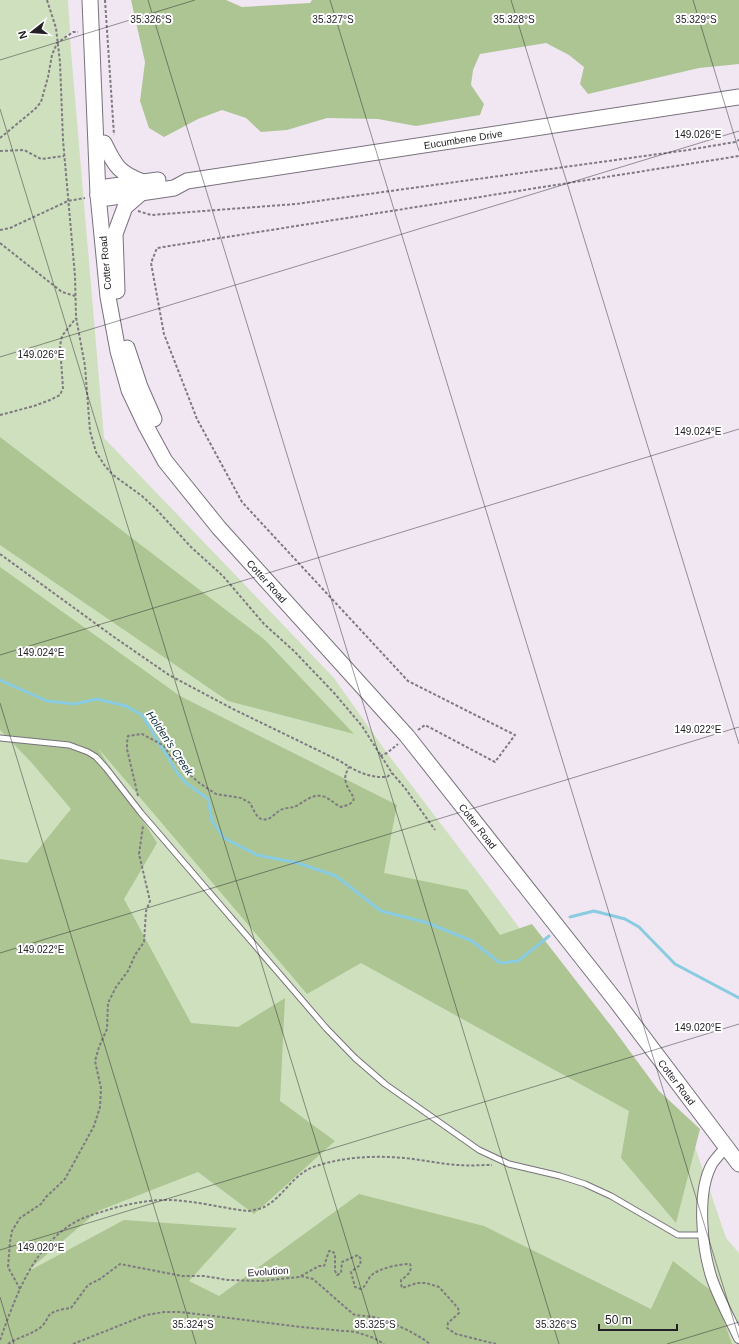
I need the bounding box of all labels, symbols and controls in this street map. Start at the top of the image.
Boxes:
north arrow [12,12,52,52]
text: 35.326°S [130,14,172,25]
text: 35.327°S [312,14,354,25]
text: 35.328°S [493,14,535,25]
text: 35.329°S [675,14,717,25]
text: N [16,29,29,40]
street label: Eucumbene Drive [423,128,504,151]
text: 149.026°E [675,129,722,140]
street label: Cotter Road [98,236,113,290]
text: 149.026°E [18,349,65,360]
text: 149.024°E [675,426,722,437]
street label: Cotter Road [245,558,289,605]
text: 149.024°E [18,647,65,658]
water label: Holden's Creek [144,709,196,778]
text: 149.022°E [675,724,722,735]
street label: Cotter Road [457,802,499,851]
text: 149.022°E [18,944,65,955]
text: 149.020°E [675,1022,722,1033]
street label: Cotter Road [656,1057,697,1107]
text: 149.020°E [18,1242,65,1253]
street label: Evolution [247,1265,289,1278]
scale bar [599,1306,677,1332]
text: 50 m [605,1313,632,1327]
text: 35.324°S [172,1319,214,1330]
text: 35.325°S [354,1319,396,1330]
text: 35.326°S [535,1319,577,1330]

